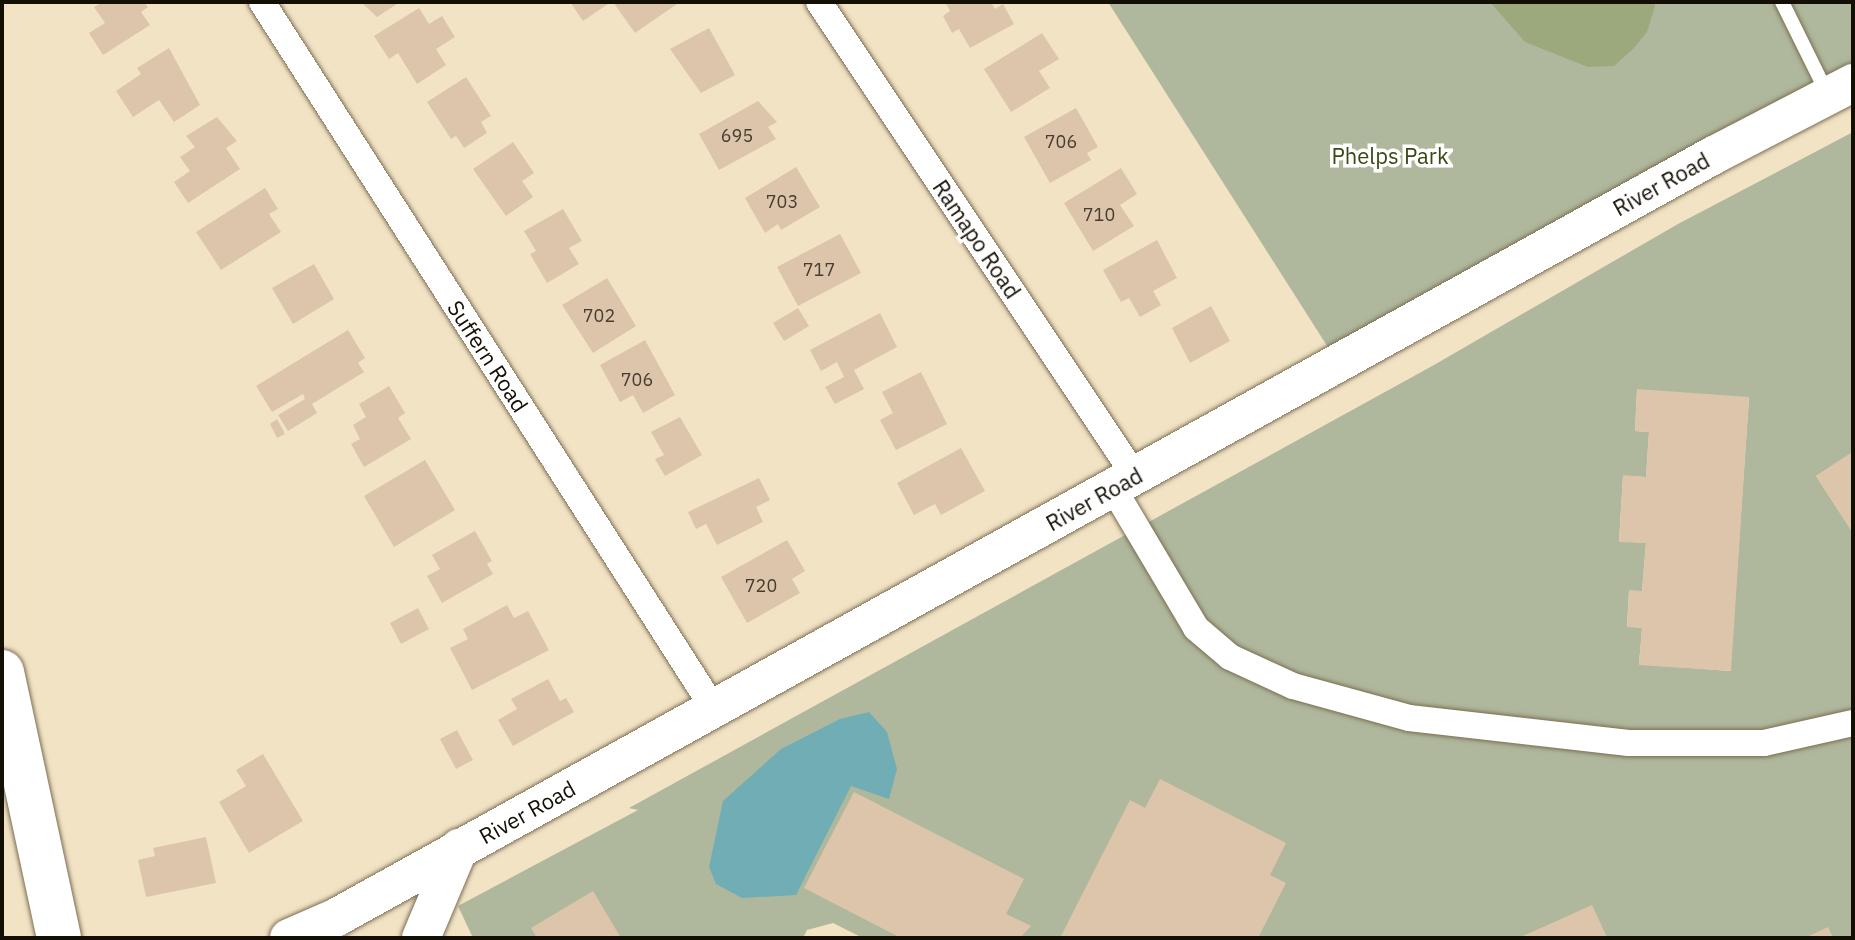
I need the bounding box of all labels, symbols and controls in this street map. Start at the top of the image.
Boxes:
house number: 695 [721,125,753,147]
house number: 706 [1045,131,1077,153]
park label: Phelps Park [1331,143,1449,169]
street label: River Road [1608,147,1714,221]
street label: Ramapo Road [928,175,1026,303]
house number: 703 [766,191,798,213]
house number: 710 [1083,204,1115,226]
house number: 717 [803,259,835,281]
street label: Suffern Road [442,295,534,417]
house number: 702 [583,305,615,327]
house number: 706 [621,369,653,391]
street label: River Road [1041,462,1147,536]
house number: 720 [745,575,777,597]
street label: River Road [474,775,580,849]

